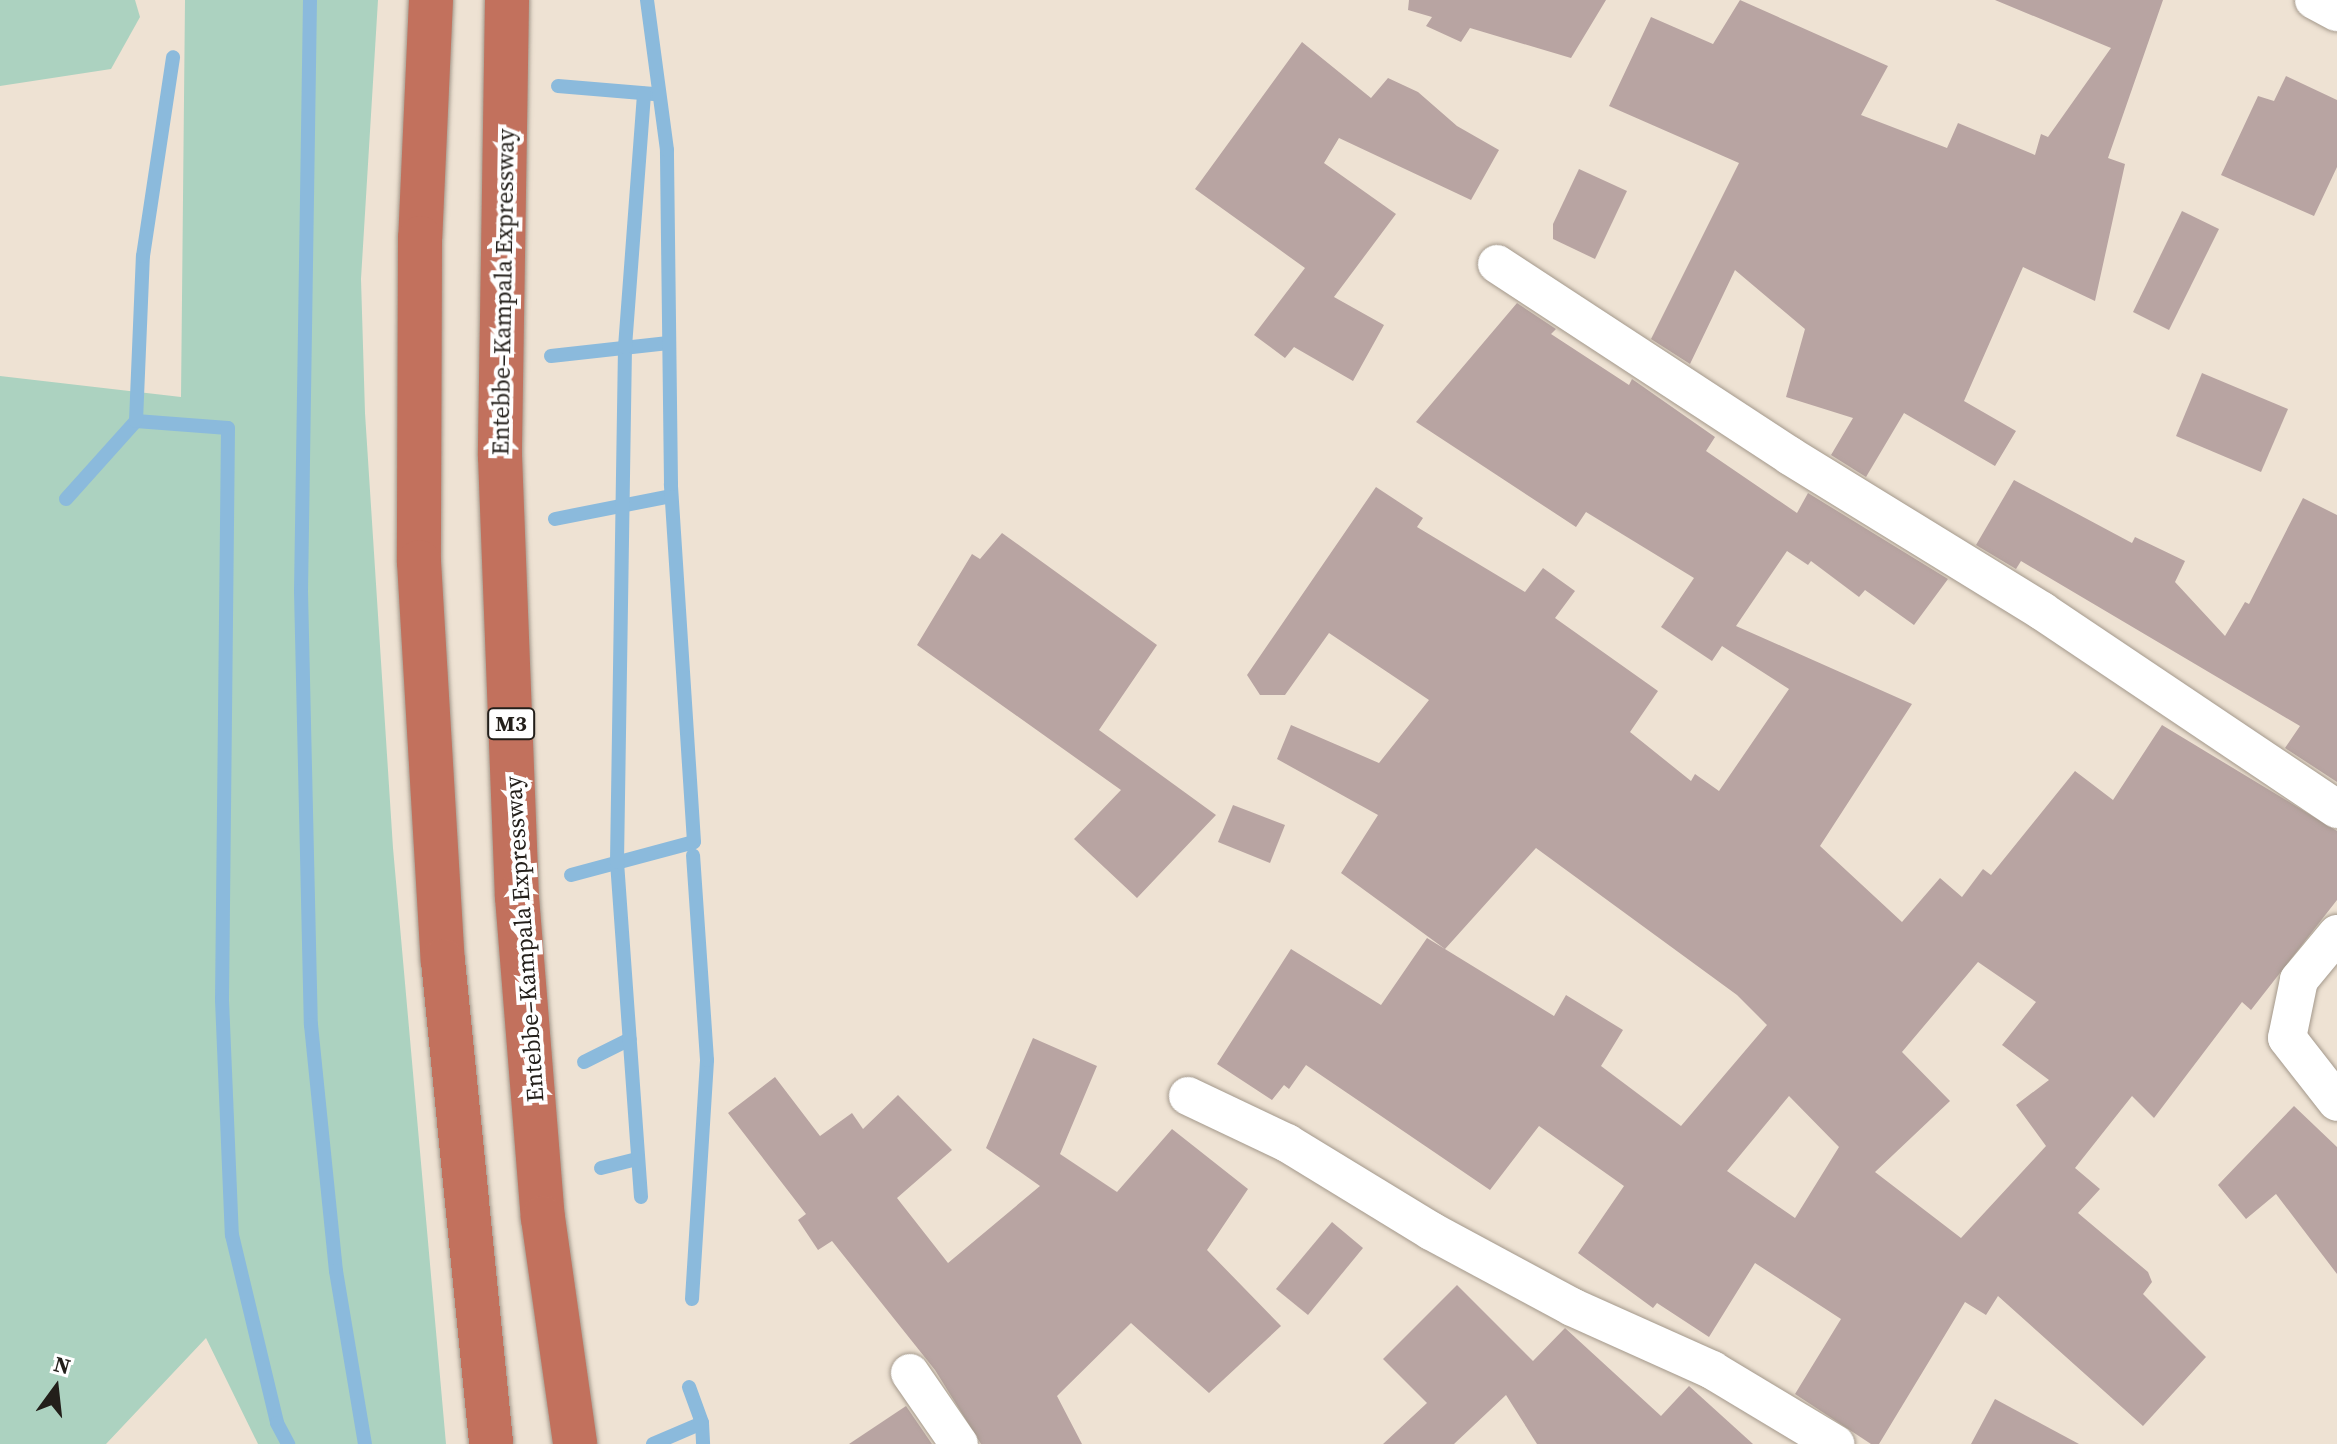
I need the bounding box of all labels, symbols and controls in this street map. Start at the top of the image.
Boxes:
street label: Entebbe–Kampala Expressway [486,128,520,456]
road number: M3 [487,706,535,742]
street label: Entebbe–Kampala Expressway [498,775,550,1103]
north arrow [16,1348,96,1428]
text: N [51,1348,74,1381]

